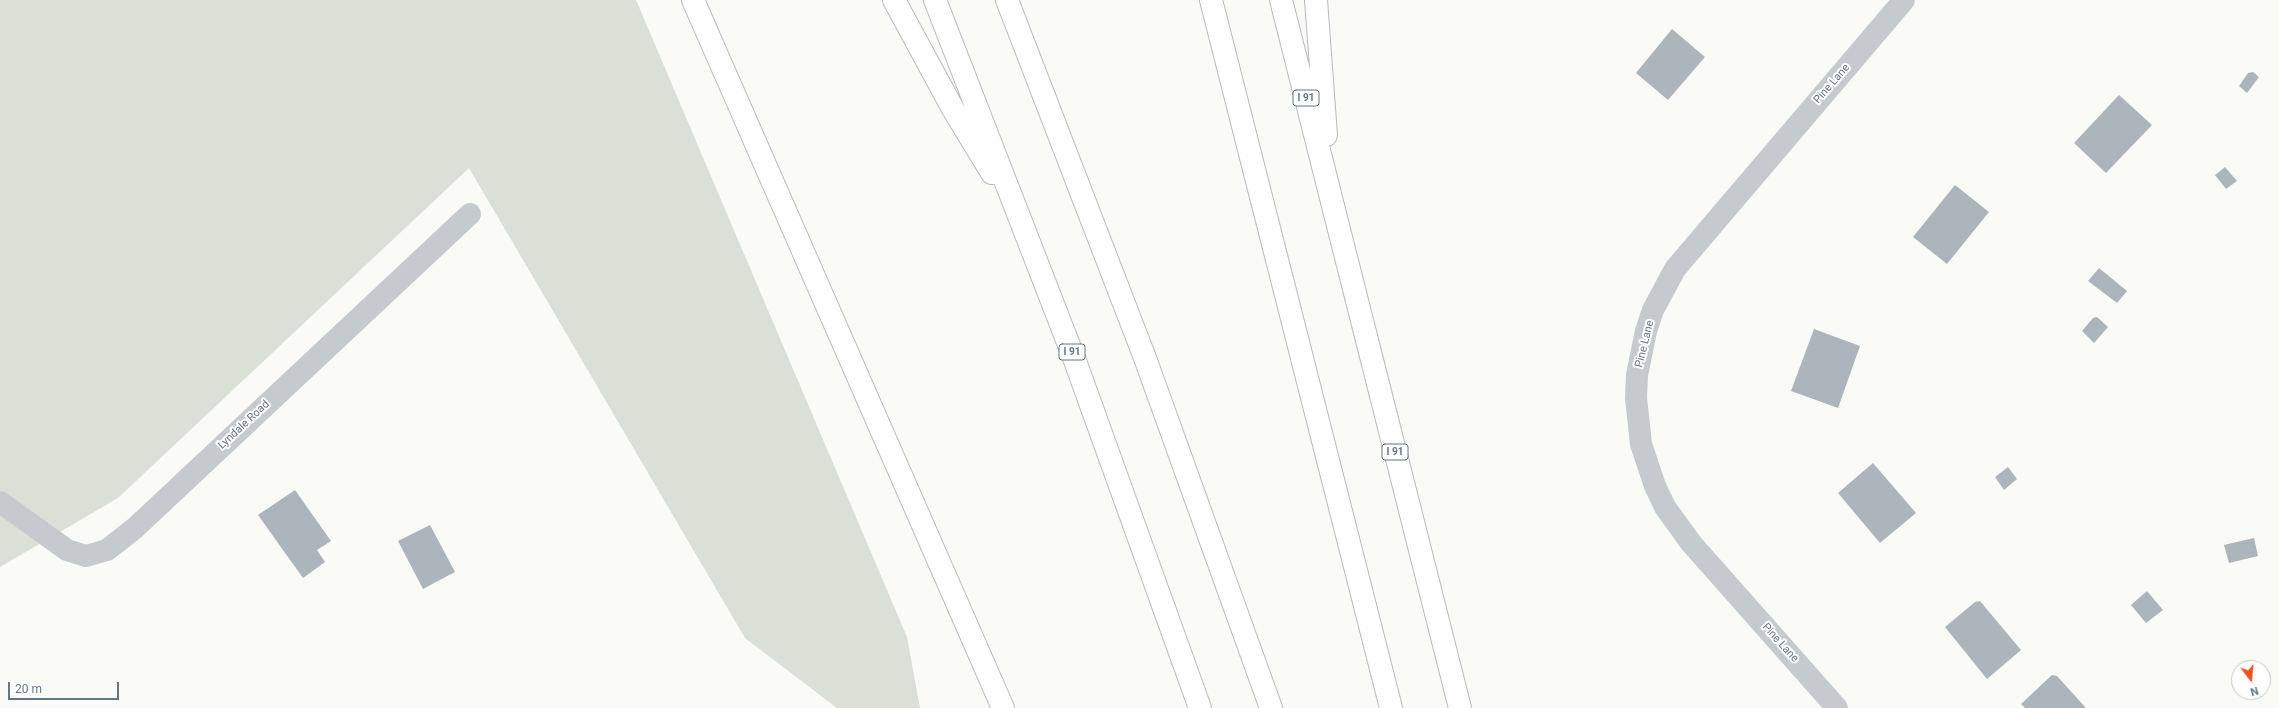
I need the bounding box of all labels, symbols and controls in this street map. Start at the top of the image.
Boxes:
street label: Pine Lane [1811,62,1853,106]
road number: I 91 [1293,90,1319,106]
street label: Pine Lane [1633,319,1657,369]
road number: I 91 [1059,344,1085,360]
street label: Lyndale Road [216,398,272,452]
road number: I 91 [1382,444,1408,460]
street label: Pine Lane [1759,621,1801,665]
north arrow [2231,660,2271,700]
scale bar [10,674,121,700]
text: 20 m [15,682,42,696]
text: N [2249,684,2260,698]

